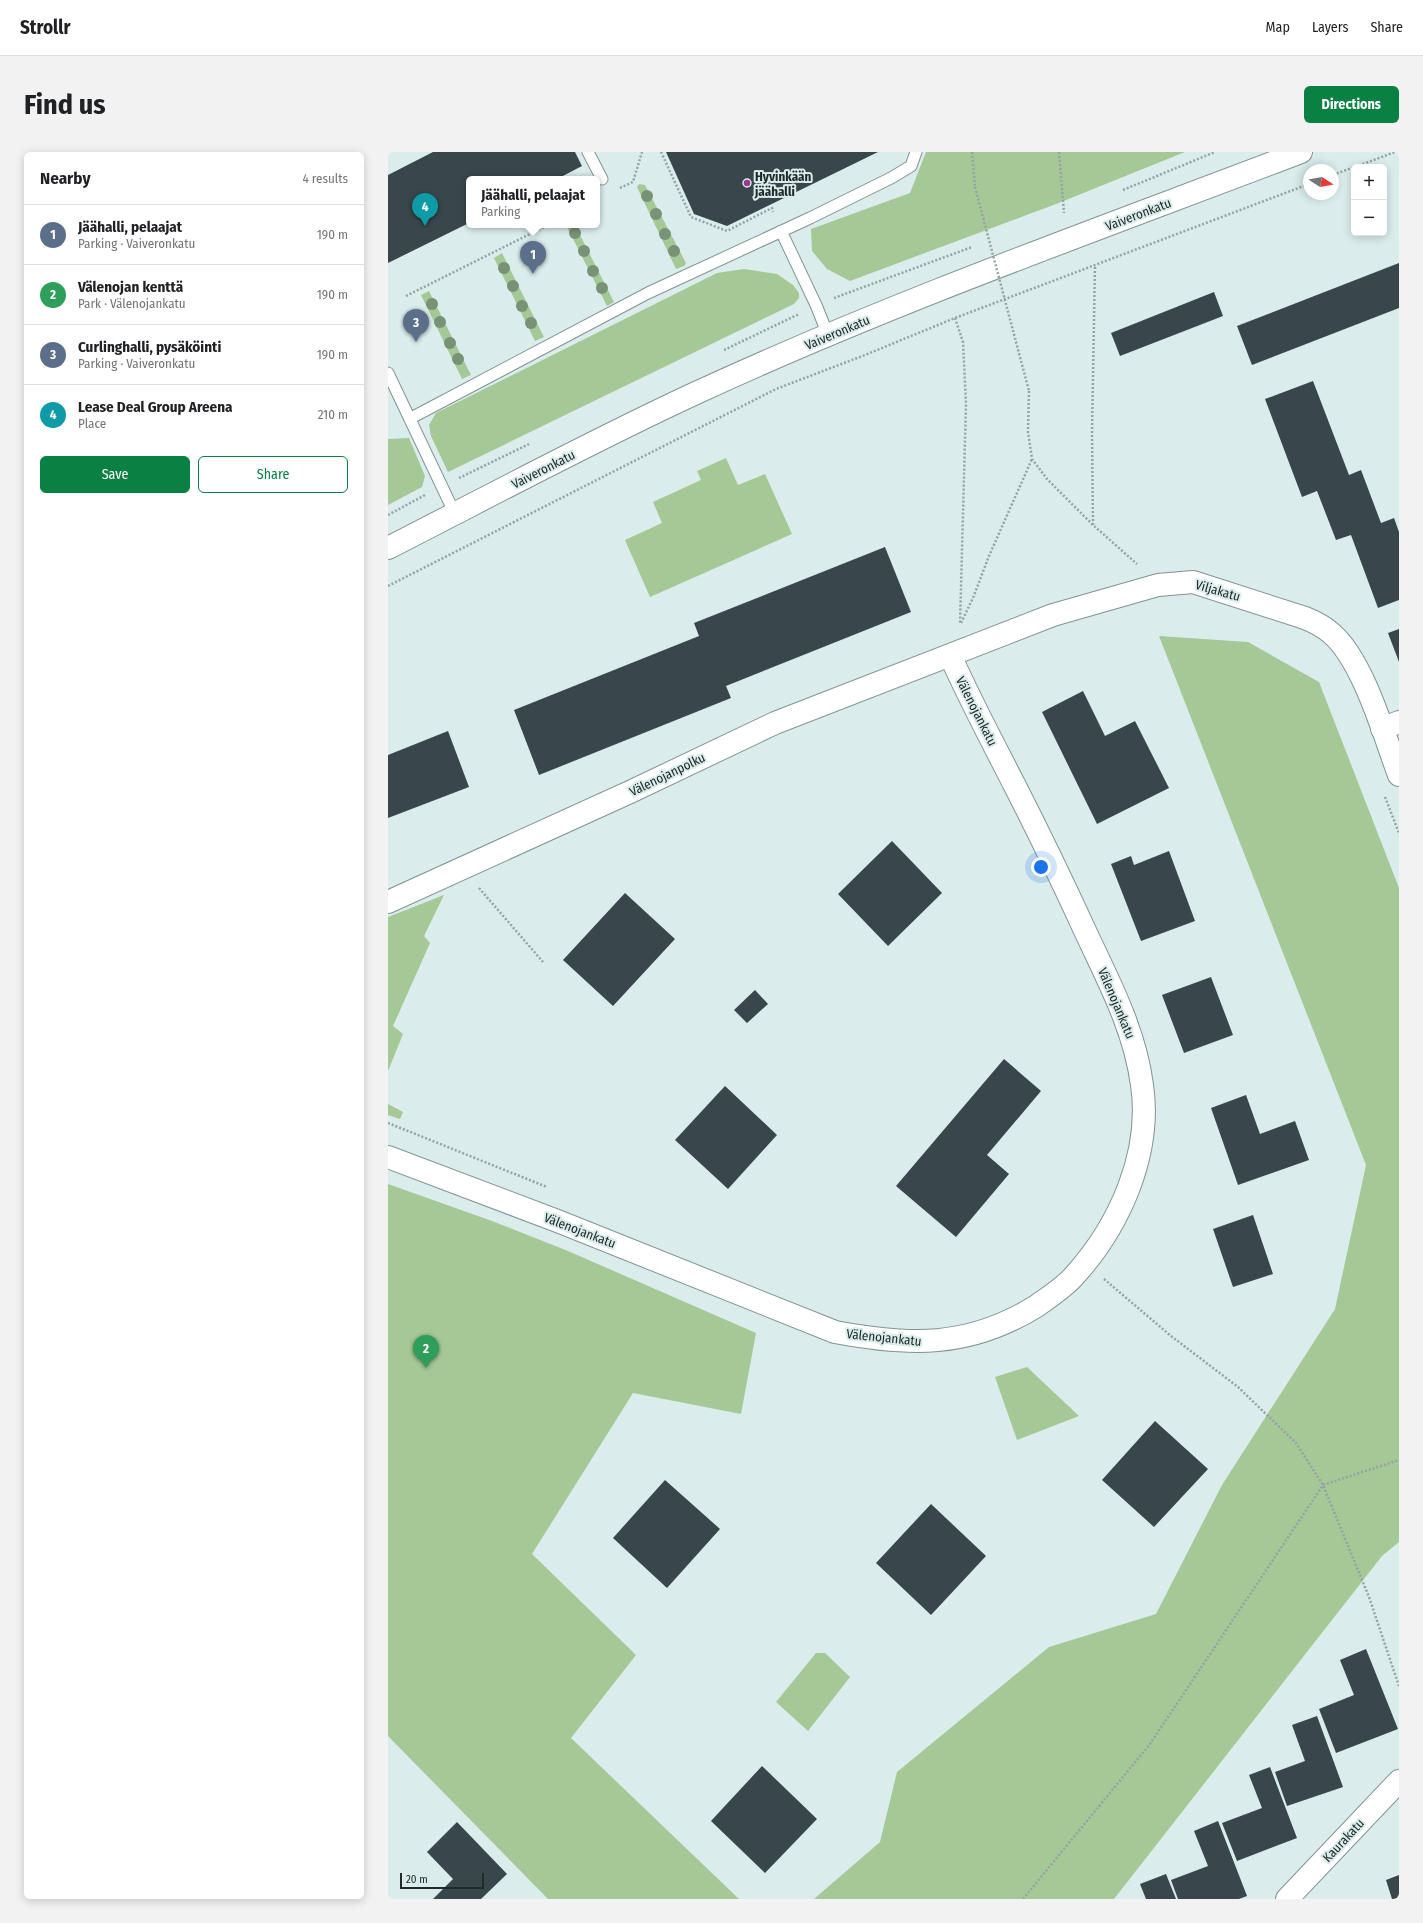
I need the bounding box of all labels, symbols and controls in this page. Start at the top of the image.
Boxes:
text: Strollr [20,16,70,39]
text: Map [1266,19,1290,36]
text: Layers [1312,19,1348,36]
text: Share [1370,19,1403,36]
button: Directions [1304,86,1399,123]
text: Find us [24,88,106,121]
north arrow [1303,164,1339,200]
map controls [1351,164,1387,236]
button: + [1351,164,1387,200]
text: Nearby [40,168,91,189]
place label: Hyvinkään jäähalli [754,169,812,199]
text: 4 results [302,171,348,186]
popup [466,176,600,228]
marker: Hyvinkään jäähalli [742,178,752,188]
text: Jäähalli, pelaajat [481,186,585,204]
pin: 4 [412,193,438,226]
street label: Vaiveronkatu [1103,195,1173,234]
button: − [1351,200,1387,236]
text: Parking [481,204,520,219]
text: Jäähalli, pelaajat [78,218,182,236]
text: 1 [50,227,56,242]
text: 190 m [317,227,348,242]
text: Parking · Vaiveronkatu [78,236,195,251]
pin: 1 [520,241,546,274]
text: Välenojan kenttä [78,278,183,296]
text: 2 [50,287,56,302]
text: 190 m [317,287,348,302]
text: Park · Välenojankatu [78,296,186,311]
pin: 3 [403,309,429,342]
street label: Vaiveronkatu [802,312,872,353]
text: Curlinghalli, pysäköinti [78,338,221,356]
text: 3 [50,347,56,362]
text: 190 m [317,347,348,362]
text: Parking · Vaiveronkatu [78,356,195,371]
text: Lease Deal Group Areena [78,398,233,416]
text: 4 [50,407,56,422]
text: 210 m [318,407,348,422]
text: Place [78,416,106,431]
street label: Vaiveronkatu [509,447,577,492]
button: Save [40,456,190,493]
button: Share [198,456,348,493]
street label: Viljakatu [1194,577,1242,604]
street label: Välenojankatu [953,674,1000,748]
street label: Välenojanpolku [627,750,707,799]
your location [1031,857,1051,877]
street label: Välenojankatu [1095,965,1138,1041]
street label: Välenojankatu [542,1210,618,1251]
street label: Välenojankatu [846,1326,922,1349]
pin: 2 [413,1335,439,1368]
street label: Kaurakatu [1320,1816,1367,1865]
scale bar [400,1871,484,1890]
text: 20 m [406,1873,428,1886]

